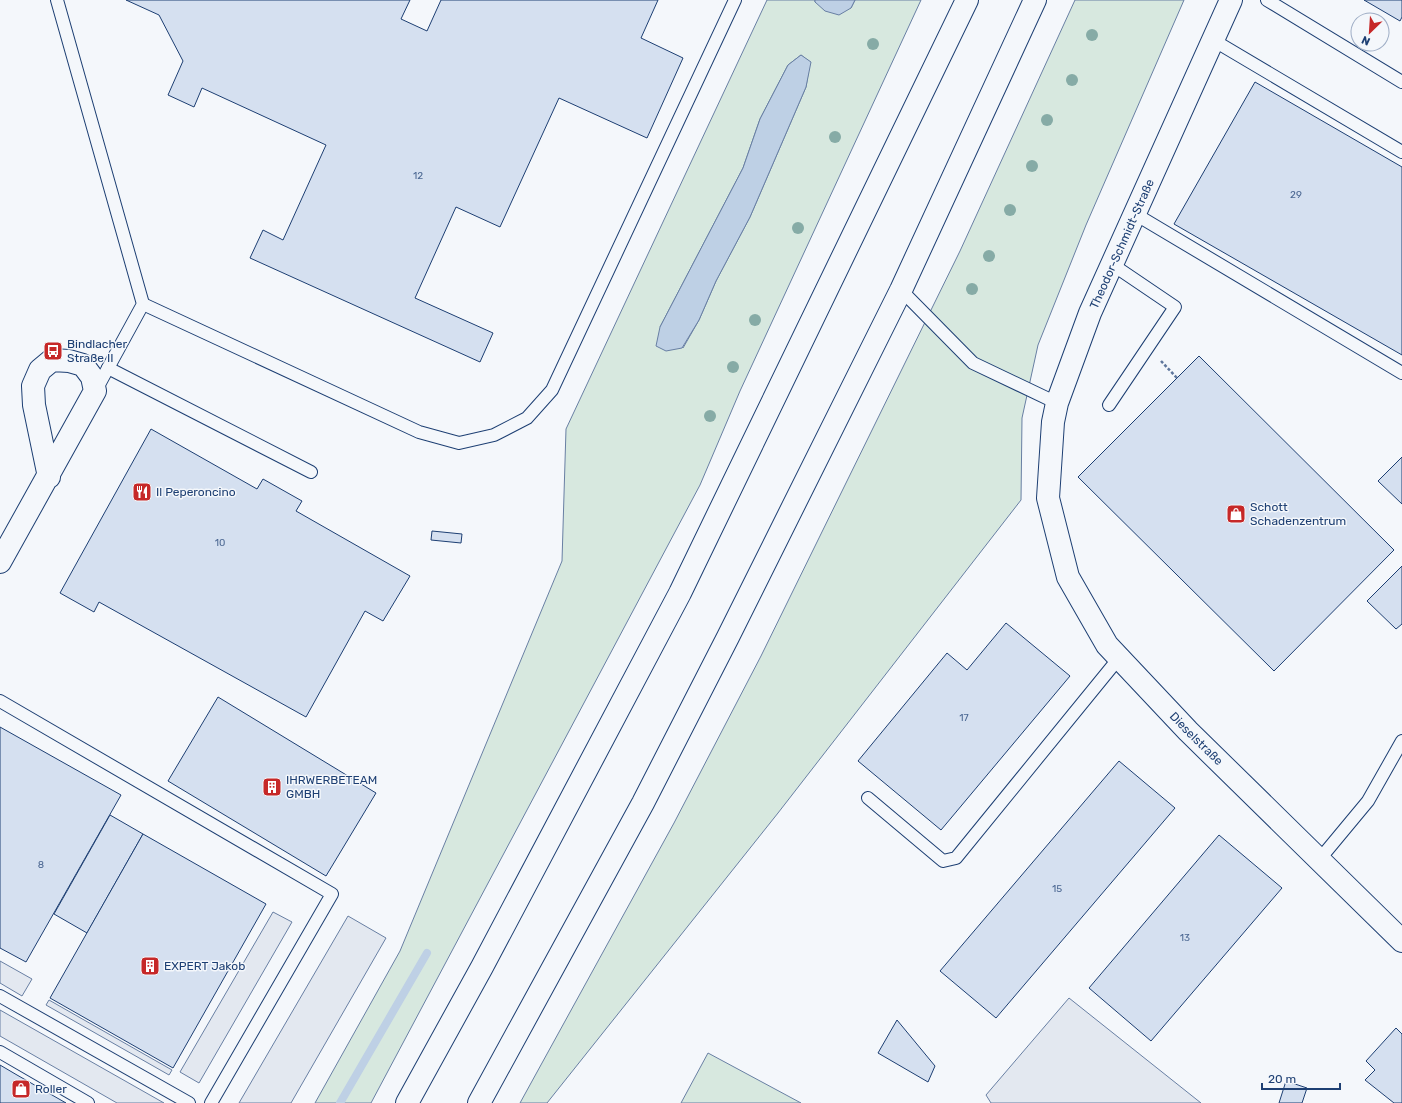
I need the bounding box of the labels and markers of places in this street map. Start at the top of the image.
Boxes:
place label: Bindlacher Straße II [67,337,128,365]
bus stop icon: Bindlacher Straße II [42,340,64,362]
restaurant icon: Il Peperoncino [131,481,153,503]
place label: Il Peperoncino [156,485,236,499]
place label: Schott Schadenzentrum [1250,500,1346,528]
shop icon: Schott Schadenzentrum [1225,503,1247,525]
place label: IHRWERBETEAM GMBH [286,773,377,801]
building icon: IHRWERBETEAM GMBH [261,776,283,798]
building icon: EXPERT Jakob [139,955,161,977]
place label: EXPERT Jakob [164,959,245,973]
shop icon: Roller [10,1078,32,1100]
place label: Roller [35,1082,67,1096]

